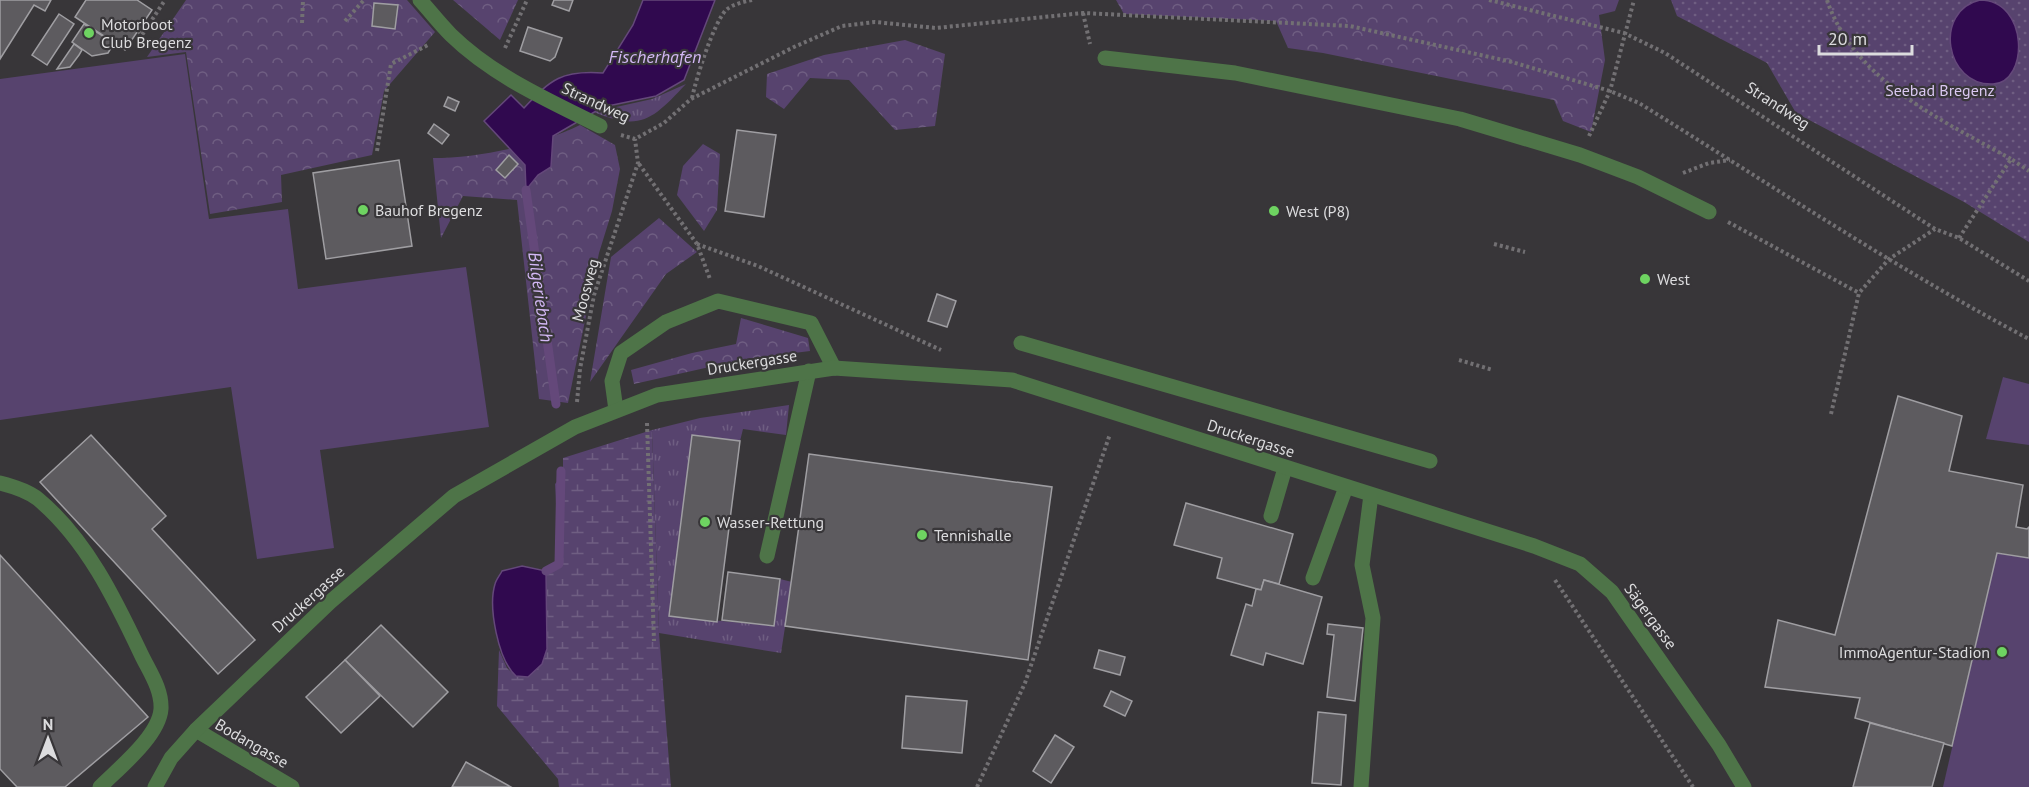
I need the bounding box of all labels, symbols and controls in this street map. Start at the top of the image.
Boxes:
place label: Motorboot Club Bregenz [101,14,192,52]
scale bar [1819,18,1912,56]
marker: Motorboot Club Bregenz [82,26,96,40]
text: 20 m [1828,27,1867,50]
water label: Fischerhafen [608,45,702,68]
street label: Strandweg [1742,77,1814,133]
street label: Strandweg [559,78,633,126]
park label: Seebad Bregenz [1885,80,1995,100]
place label: Bauhof Bregenz [375,200,483,220]
place label: West (P8) [1286,201,1350,221]
marker: Bauhof Bregenz [356,203,370,217]
marker: West (P8) [1267,204,1281,218]
water label: Bilgeriebach [523,250,559,344]
street label: Moosweg [567,256,603,324]
place label: West [1657,269,1690,289]
marker: West [1638,272,1652,286]
street label: Druckergasse [706,345,798,379]
street label: Druckergasse [1205,414,1297,462]
place label: Wasser-Rettung [717,512,824,532]
marker: Wasser-Rettung [698,515,712,529]
place label: Tennishalle [934,525,1012,545]
marker: Tennishalle [915,528,929,542]
street label: Druckergasse [268,561,348,637]
street label: Sägergasse [1620,579,1682,653]
place label: ImmoAgentur-Stadion [1839,642,1990,662]
marker: ImmoAgentur-Stadion [1995,645,2009,659]
north arrow [18,709,78,769]
text: N [43,714,53,734]
street label: Bodangasse [212,714,292,772]

